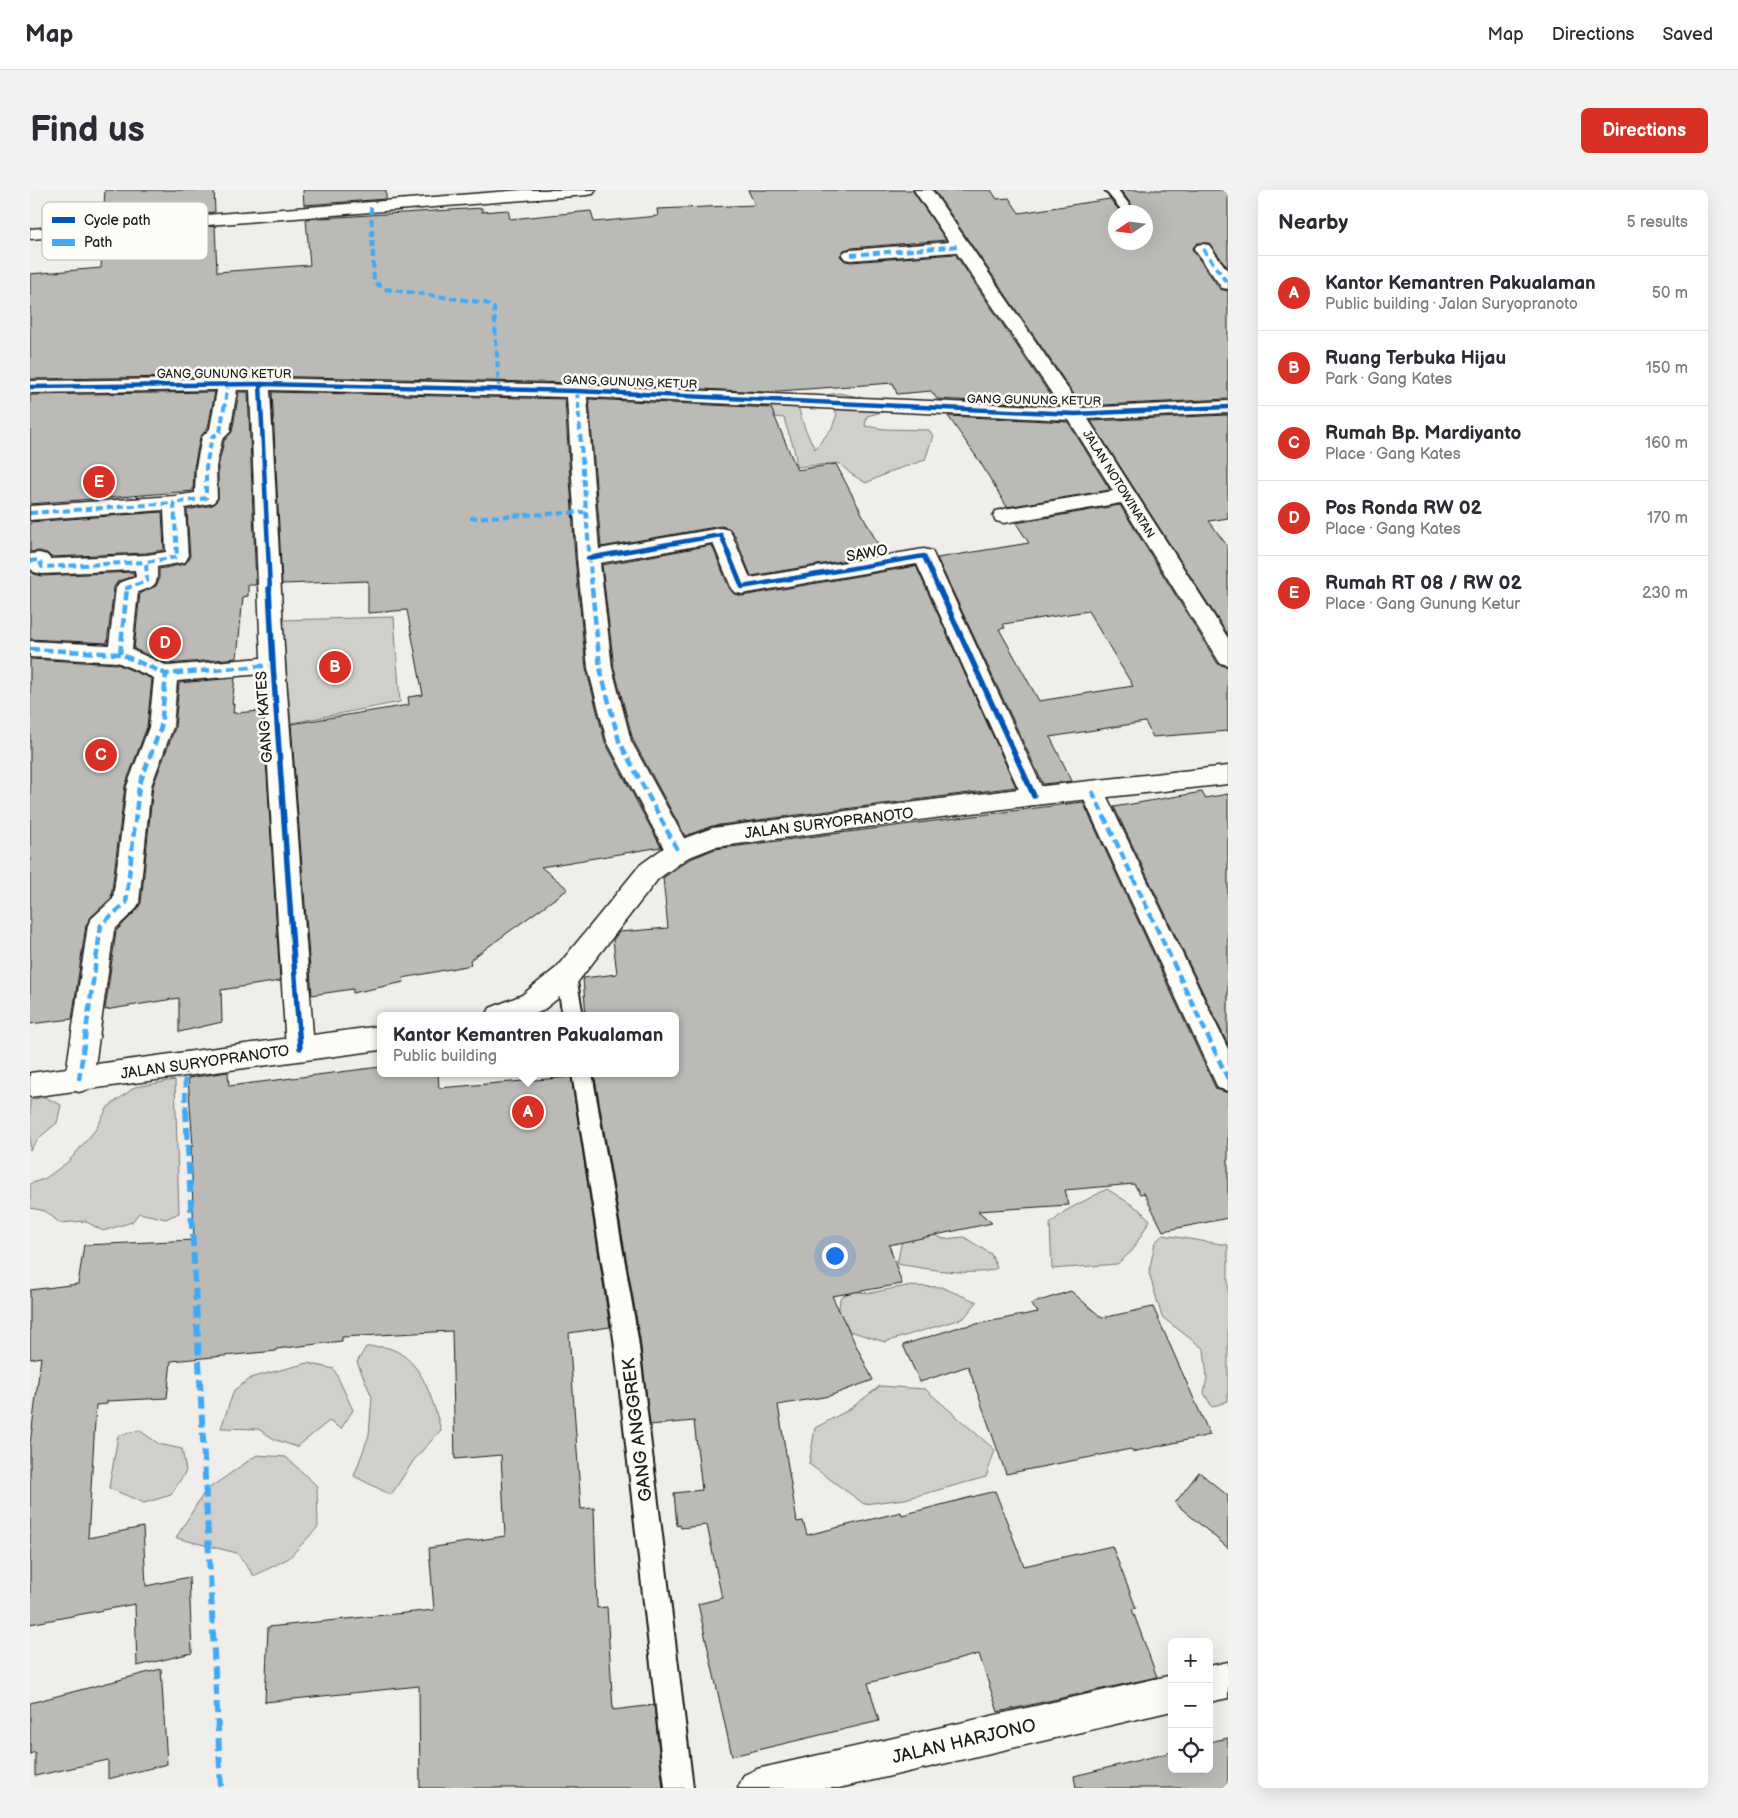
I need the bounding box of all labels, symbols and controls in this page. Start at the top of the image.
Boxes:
text: Map [25,20,73,49]
text: Map [1488,24,1524,45]
text: Directions [1552,24,1634,45]
text: Saved [1662,24,1713,45]
button: Directions [1581,108,1708,153]
text: Find us [30,109,145,152]
legend [42,202,208,260]
north arrow [1108,205,1153,250]
text: Nearby [1278,210,1348,235]
text: Cycle path [84,212,151,229]
text: 5 results [1626,213,1688,232]
text: Path [84,234,112,251]
text: Kantor Kemantren Pakualaman [1325,272,1596,295]
text: A [1289,284,1299,303]
text: 50 m [1652,284,1688,303]
text: Public building · Jalan Suryopranoto [1325,295,1578,314]
text: Ruang Terbuka Hijau [1325,347,1506,370]
text: B [1288,359,1300,378]
text: 150 m [1646,359,1688,378]
street label: GANG GUNUNG KETUR [157,367,292,382]
text: Park · Gang Kates [1325,370,1452,389]
street label: GANG GUNUNG KETUR [563,373,698,392]
street label: GANG GUNUNG KETUR [967,392,1102,409]
text: Rumah Bp. Mardiyanto [1325,422,1521,445]
street label: JALAN NOTOWINATAN [1079,427,1158,541]
text: C [1288,434,1300,453]
text: 160 m [1645,434,1688,453]
text: Place · Gang Kates [1325,445,1461,464]
pin: E [83,463,115,501]
text: Pos Ronda RW 02 [1325,497,1482,520]
text: D [1288,509,1300,528]
text: 170 m [1647,509,1688,528]
text: Place · Gang Kates [1325,520,1461,539]
street label: SAWO [845,541,889,566]
text: Rumah RT 08 / RW 02 [1325,572,1522,595]
text: E [1289,584,1299,603]
text: 230 m [1642,584,1688,603]
text: Place · Gang Gunung Ketur [1325,595,1520,614]
pin: D [149,624,181,662]
pin: B [319,648,351,686]
street label: GANG KATES [252,670,277,764]
pin: C [85,736,117,774]
street label: JALAN SURYOPRANOTO [743,804,915,843]
popup [377,1012,679,1077]
text: Kantor Kemantren Pakualaman [393,1024,663,1047]
street label: JALAN SURYOPRANOTO [120,1041,291,1084]
text: Public building [393,1047,497,1066]
pin: A [512,1093,544,1131]
your location [822,1243,848,1269]
street label: GANG ANGGREK [618,1357,657,1503]
map controls [1168,1638,1213,1773]
button: + [1168,1638,1213,1683]
button: − [1168,1683,1213,1728]
street label: JALAN HARJONO [890,1715,1038,1768]
button: locate [1168,1728,1213,1773]

